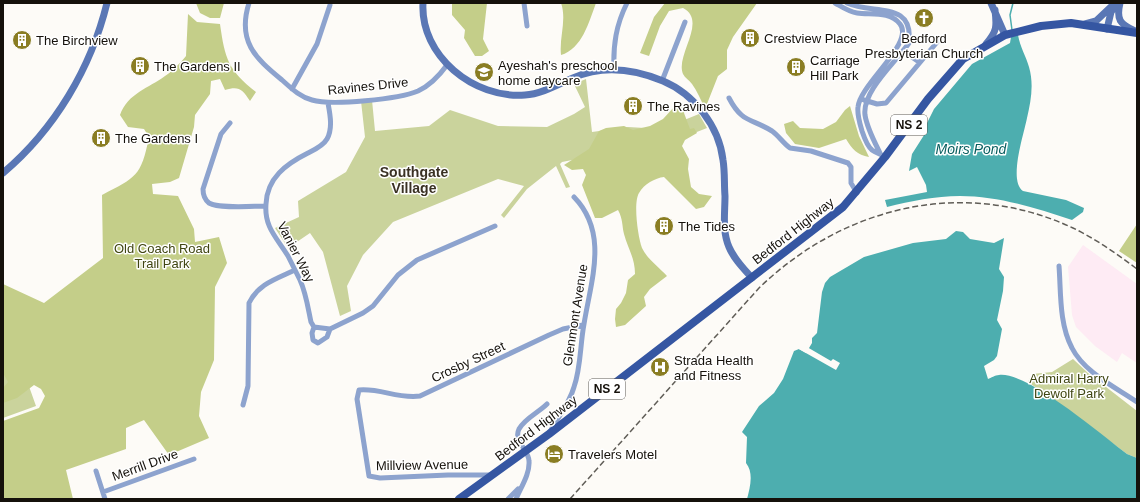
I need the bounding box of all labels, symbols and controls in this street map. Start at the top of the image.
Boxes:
church icon: Bedford Presbyterian Church [913,7,935,29]
building icon: Crestview Place [739,27,761,49]
building icon: The Birchview [11,29,33,51]
place label: Crestview Place [764,31,857,46]
place label: Bedford Presbyterian Church [865,31,983,61]
place label: The Birchview [36,33,118,48]
place label: Carriage Hill Park [810,53,860,83]
building icon: The Gardens II [129,55,151,77]
building icon: Carriage Hill Park [785,56,807,78]
place label: Ayeshah's preschool home daycare [498,58,617,88]
place label: The Gardens II [154,59,241,74]
school or university icon: Ayeshah's preschool home daycare [473,61,495,83]
street label: Ravines Drive [327,74,409,98]
building icon: The Ravines [622,95,644,117]
place label: The Ravines [647,99,720,114]
road number: NS 2 [891,115,927,135]
building icon: The Gardens I [90,127,112,149]
place label: The Gardens I [115,131,198,146]
water label: Moirs Pond [936,141,1008,157]
district label: Southgate Village [380,164,448,196]
street label: Bedford Highway [749,194,837,267]
building icon: The Tides [653,215,675,237]
street label: Vanier Way [274,219,318,285]
place label: The Tides [678,219,736,234]
park label: Old Coach Road Trail Park [114,241,210,271]
street label: Glenmont Avenue [560,263,590,367]
street label: Crosby Street [429,338,508,386]
place label: Strada Health and Fitness [674,353,754,383]
hospital icon: Strada Health and Fitness [649,356,671,378]
park label: Admiral Harry Dewolf Park [1029,371,1109,401]
road number: NS 2 [589,379,625,399]
street label: Bedford Highway [492,392,580,464]
hotel icon: Travelers Motel [543,443,565,465]
street label: Merrill Drive [110,446,180,484]
place label: Travelers Motel [568,447,657,462]
street label: Millview Avenue [376,457,468,473]

